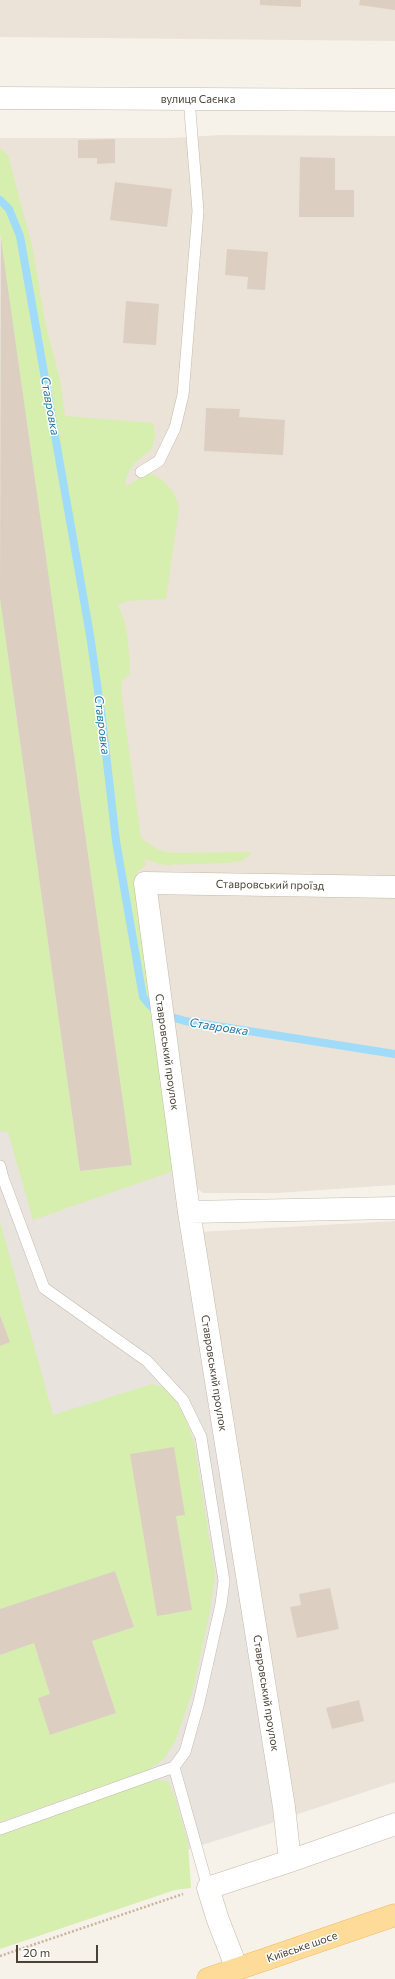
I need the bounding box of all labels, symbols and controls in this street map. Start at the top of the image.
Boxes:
street label: вулиця Саєнка [161,92,235,106]
water label: Ставровка [38,375,62,437]
water label: Ставровка [91,695,113,755]
street label: Ставровський проїзд [216,877,324,893]
street label: Ставровський проулок [152,993,182,1111]
water label: Ставровка [189,1015,249,1039]
street label: Ставровський проулок [198,1314,230,1432]
street label: Ставровський проулок [250,1634,282,1752]
street label: Київське шосе [265,1929,339,1965]
scale bar [18,1937,100,1963]
text: 20 m [23,1945,50,1959]

